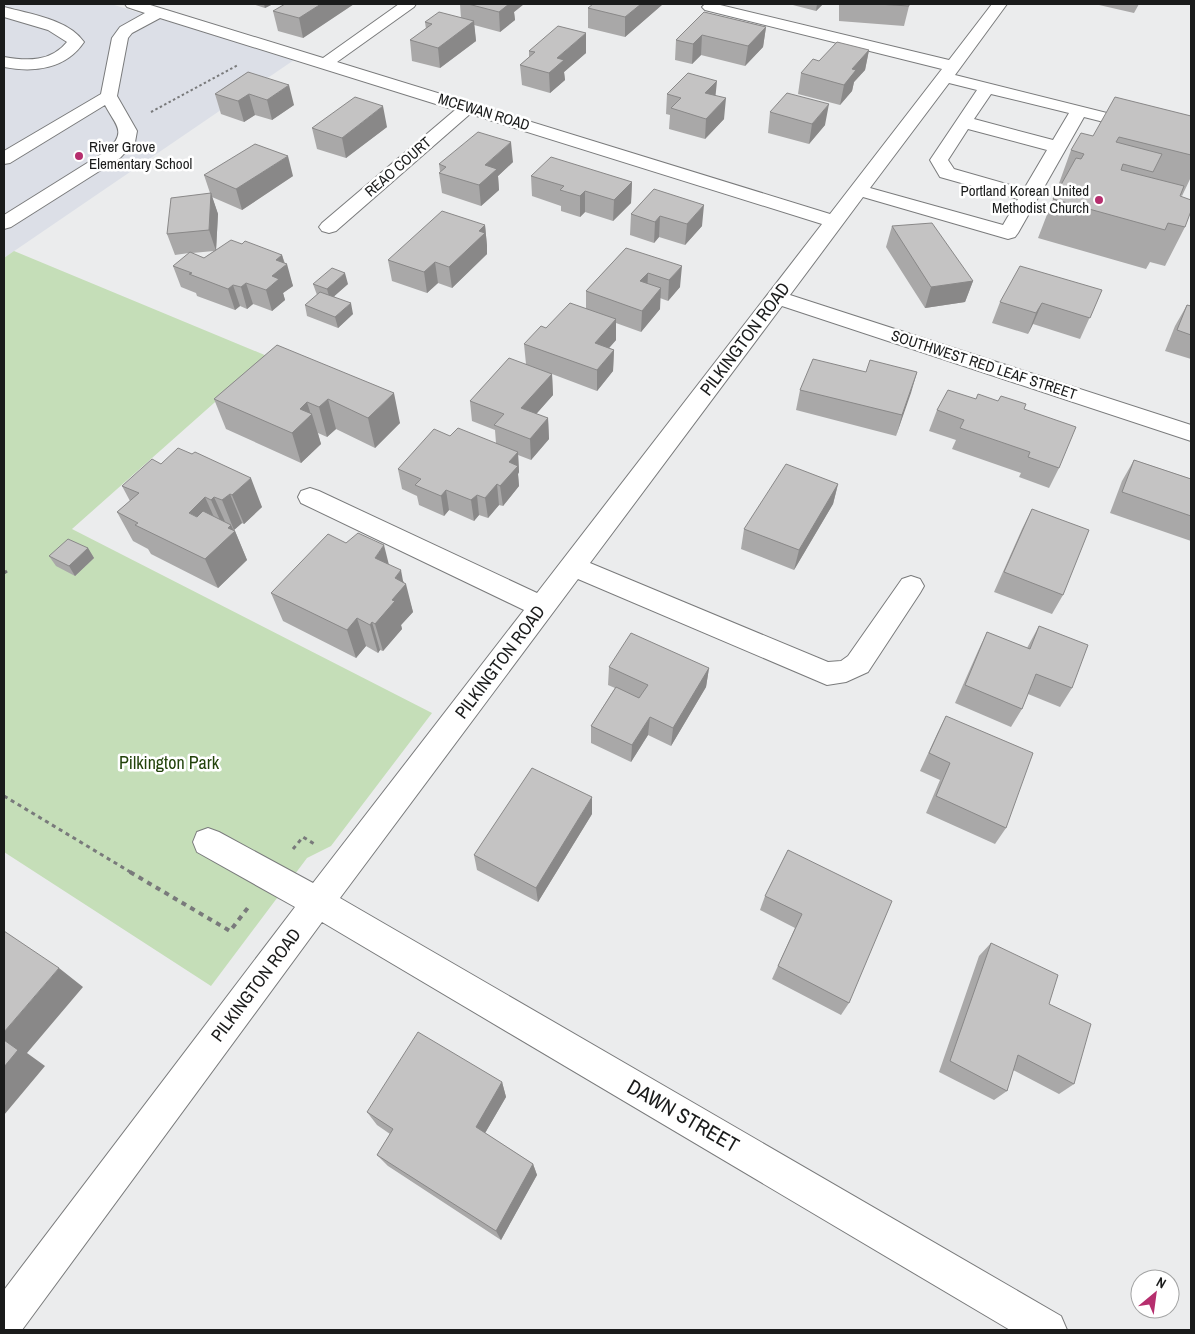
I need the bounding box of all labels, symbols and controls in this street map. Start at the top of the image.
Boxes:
street label: MCEWAN ROAD [436,88,533,135]
street label: REAO COURT [360,132,436,201]
place label: River Grove Elementary School [89,136,192,174]
marker: River Grove Elementary School [73,150,85,162]
place label: Portland Korean United Methodist Church [960,180,1089,218]
marker: Portland Korean United Methodist Church [1093,194,1105,206]
street label: PILKINGTON ROAD [694,277,795,400]
street label: SOUTHWEST RED LEAF STREET [889,325,1080,405]
street label: PILKINGTON ROAD [449,600,550,723]
park label: Pilkington Park [119,750,220,775]
street label: PILKINGTON ROAD [205,923,306,1046]
street label: DAWN STREET [622,1072,745,1160]
north arrow [1130,1269,1180,1319]
text: N [1153,1273,1169,1293]

